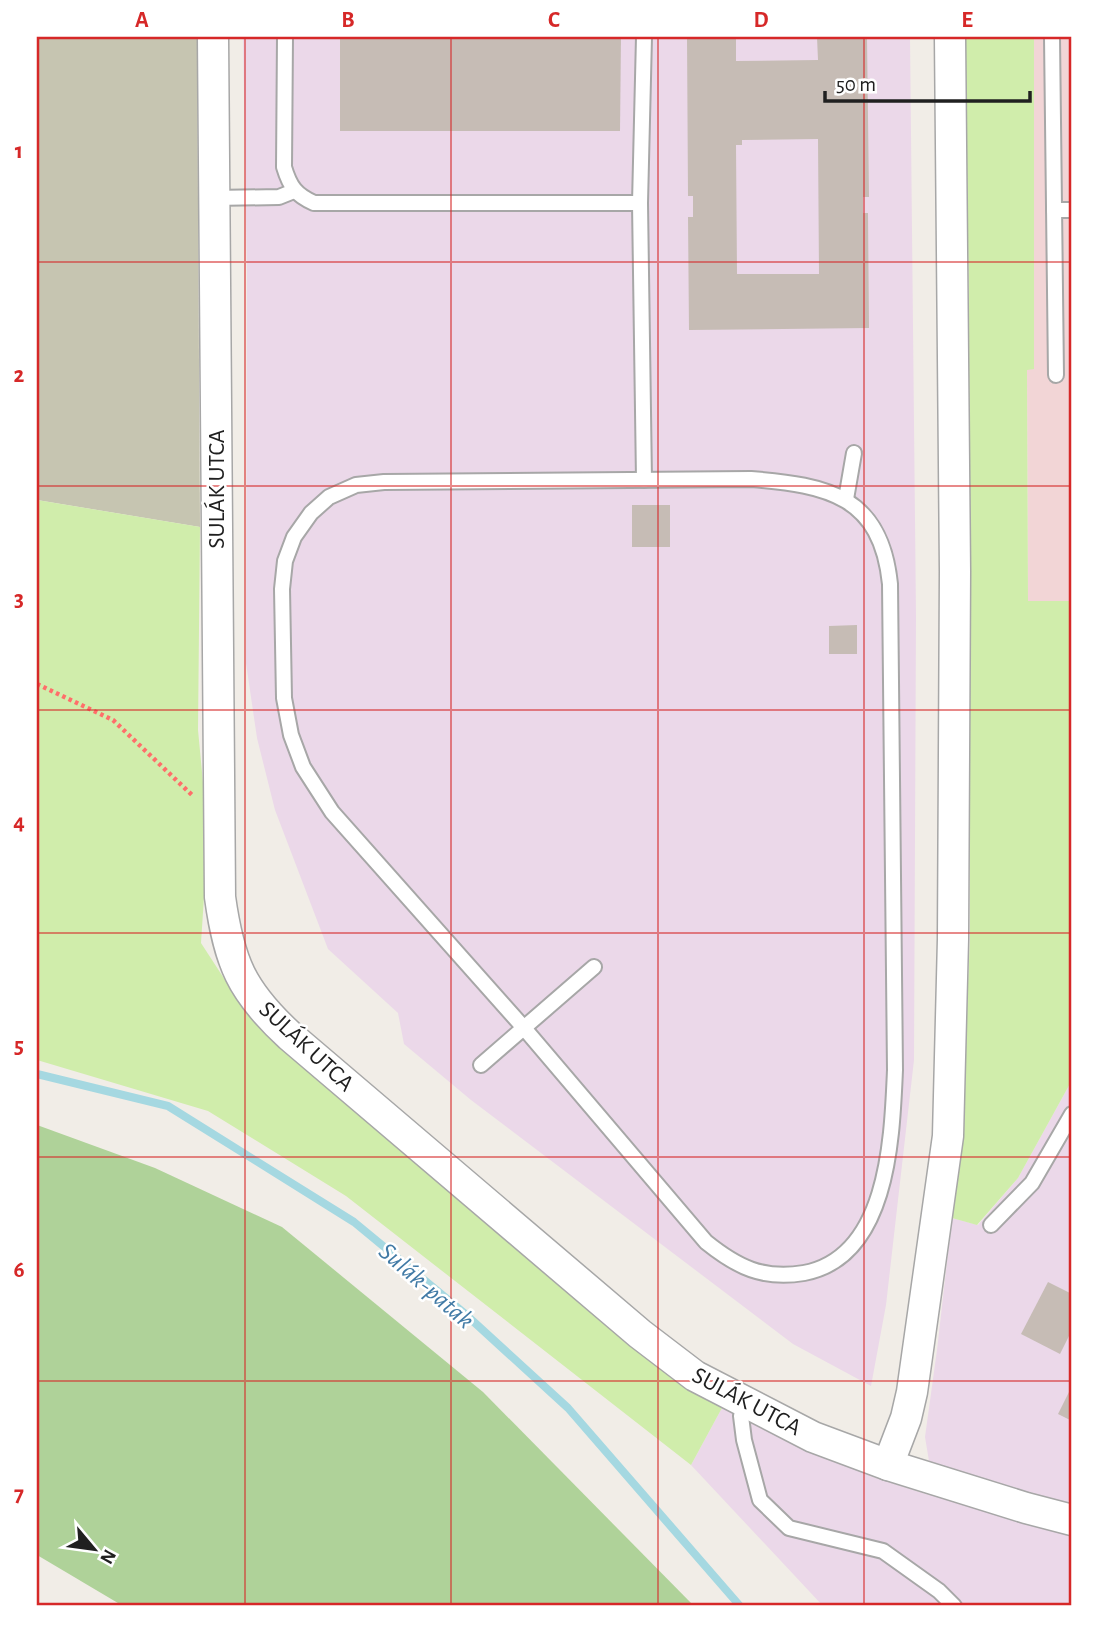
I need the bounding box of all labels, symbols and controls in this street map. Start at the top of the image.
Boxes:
text: A [135,9,149,32]
text: B [341,9,355,32]
text: C [548,9,560,32]
text: D [753,9,769,32]
text: E [961,9,973,32]
scale bar [825,60,1030,104]
text: 50 m [836,74,876,95]
text: 1 [15,140,23,163]
text: 2 [14,364,25,387]
street label: SULÁK UTCA [203,429,229,549]
text: 3 [14,588,24,611]
text: 4 [13,811,25,834]
street label: SULÁK UTCA [254,996,360,1096]
text: 5 [14,1035,24,1058]
water label: Sulák-patak [374,1238,479,1334]
text: 6 [13,1259,25,1282]
street label: SULÁK UTCA [688,1361,806,1441]
text: 7 [14,1483,24,1506]
north arrow [60,1514,130,1584]
text: N [96,1546,119,1567]

